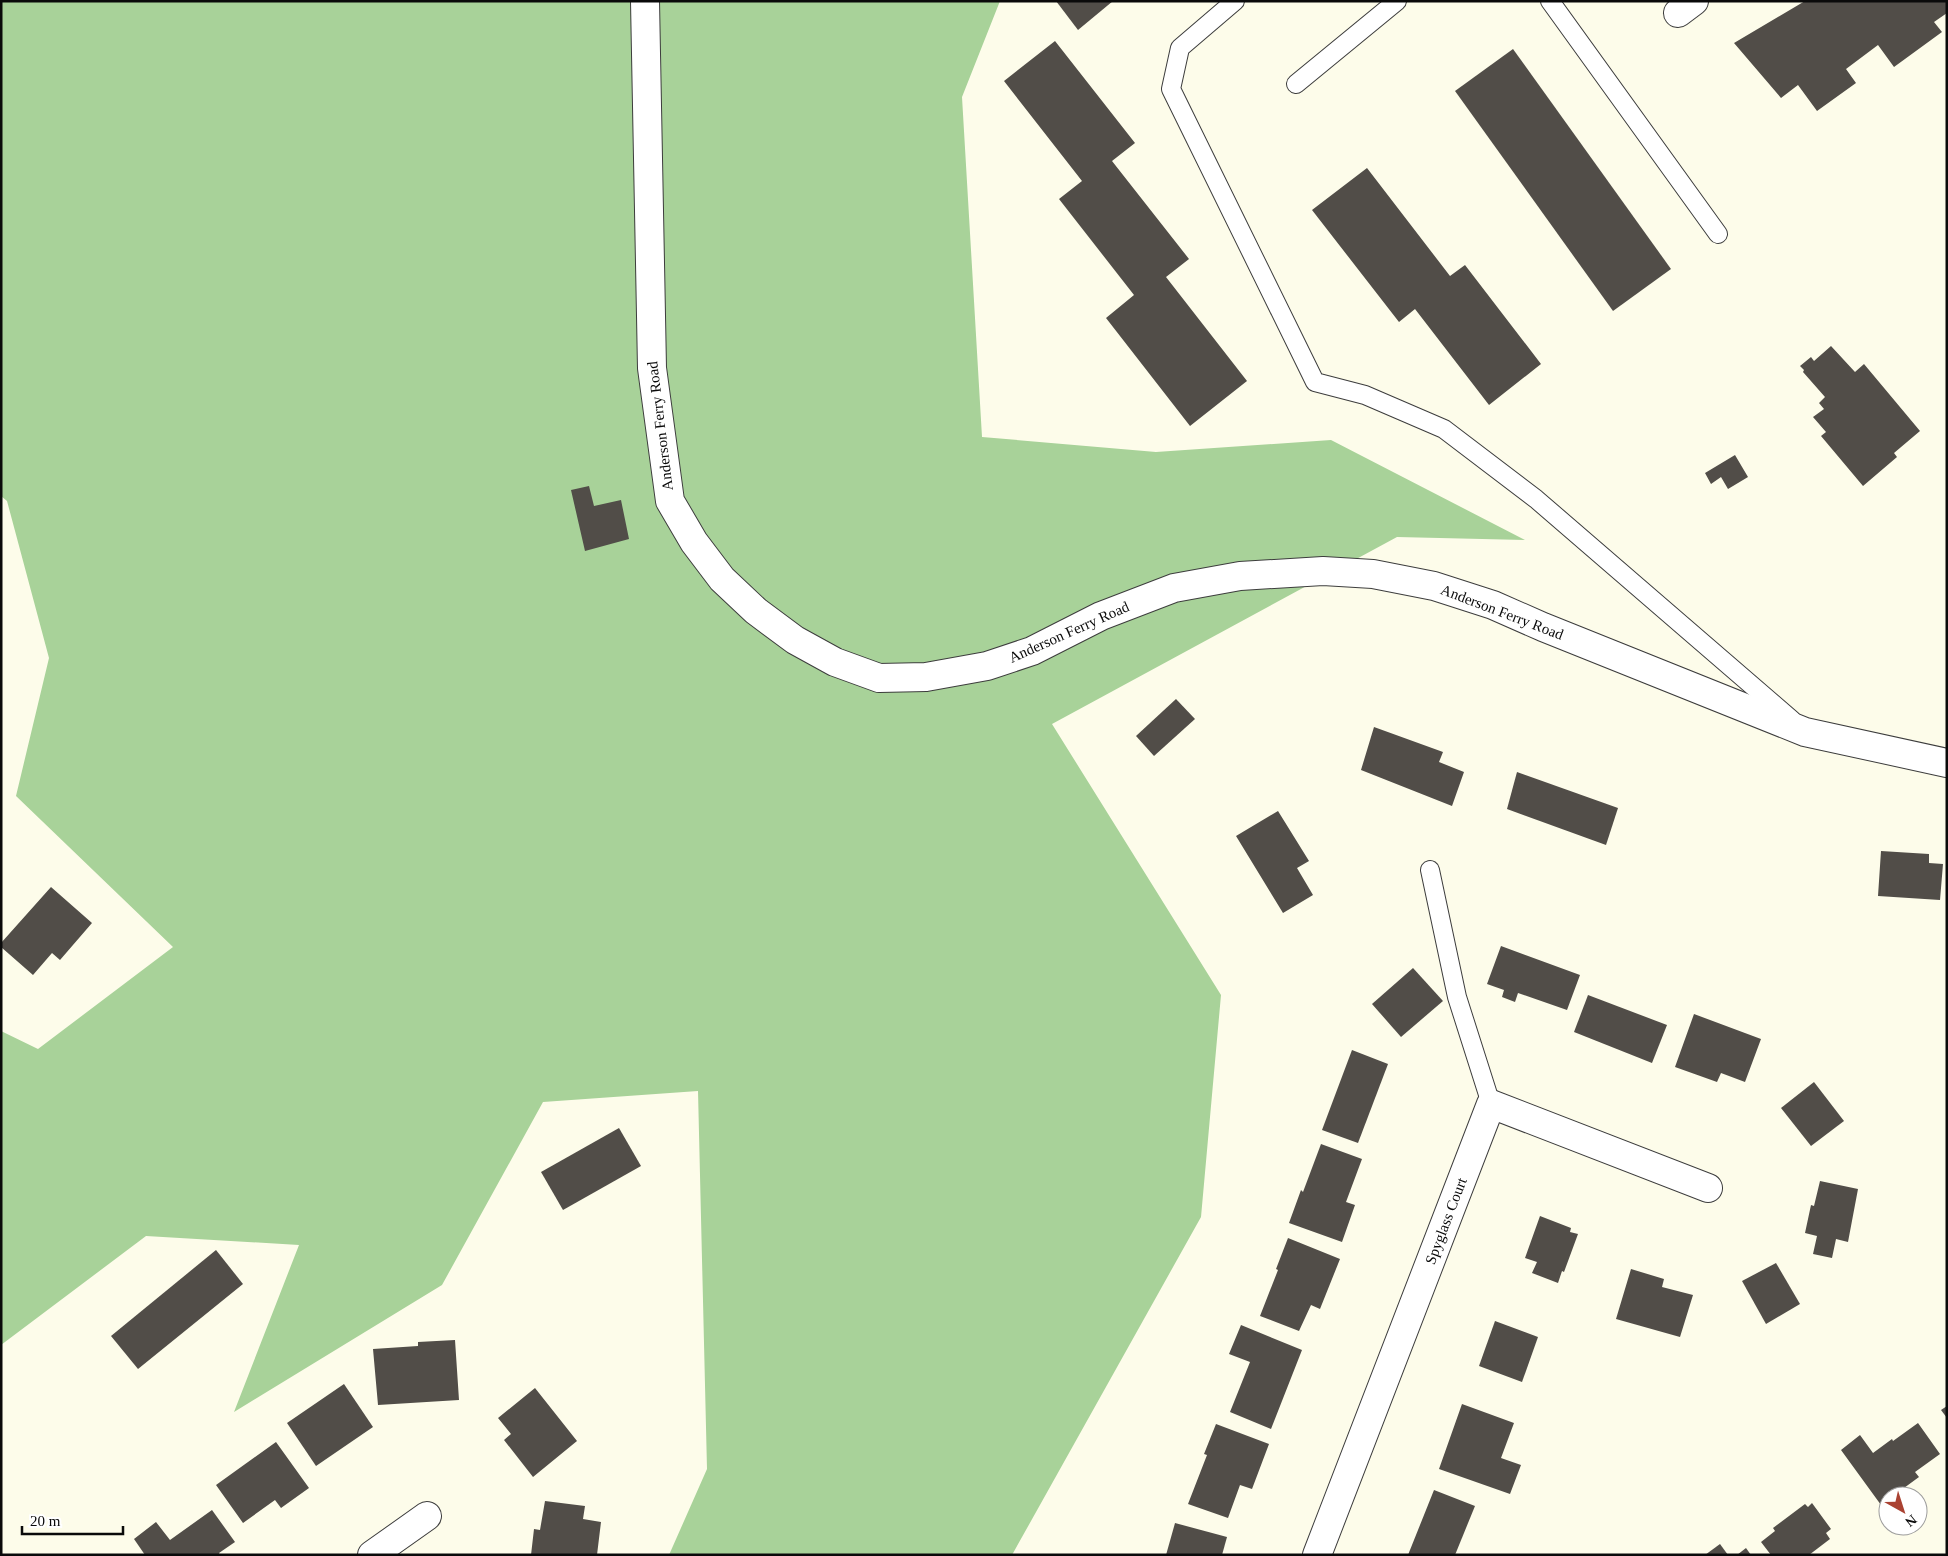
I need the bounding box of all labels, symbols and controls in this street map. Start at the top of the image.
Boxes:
street label: Anderson Ferry Road [644,360,676,491]
street label: Anderson Ferry Road [1438,581,1566,643]
street label: Anderson Ferry Road [1006,598,1132,666]
street label: Spyglass Court [1422,1175,1470,1266]
north arrow [1878,1486,1928,1536]
scale bar [22,1504,124,1536]
text: N [1902,1512,1920,1530]
text: 20 m [30,1513,61,1529]

